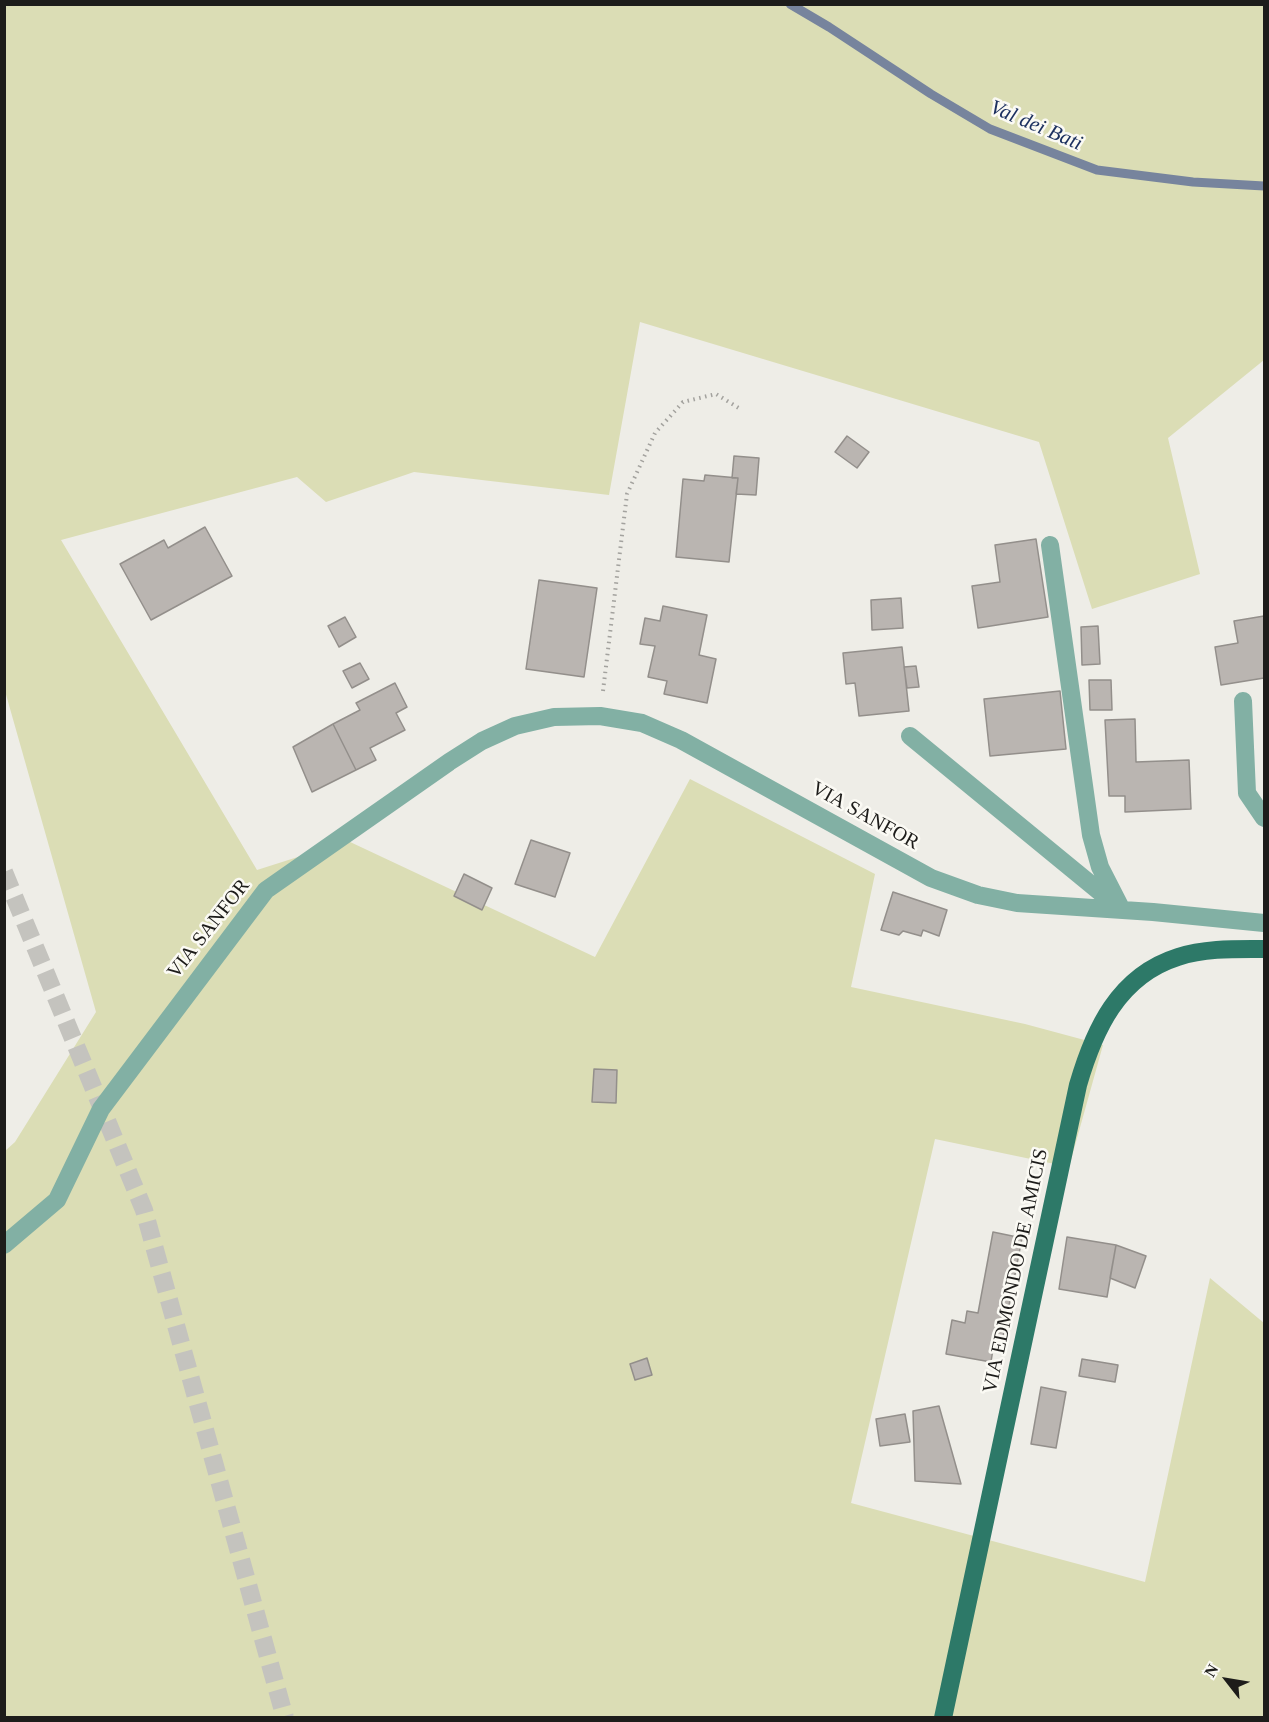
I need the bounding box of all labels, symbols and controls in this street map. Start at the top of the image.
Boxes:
water label: Val dei Bati [986,95,1086,157]
street label: VIA SANFOR [807,777,923,855]
street label: VIA SANFOR [163,875,255,983]
street label: VIA EDMONDO DE AMICIS [978,1147,1054,1395]
north arrow [1197,1650,1257,1710]
text: N [1201,1661,1221,1680]

